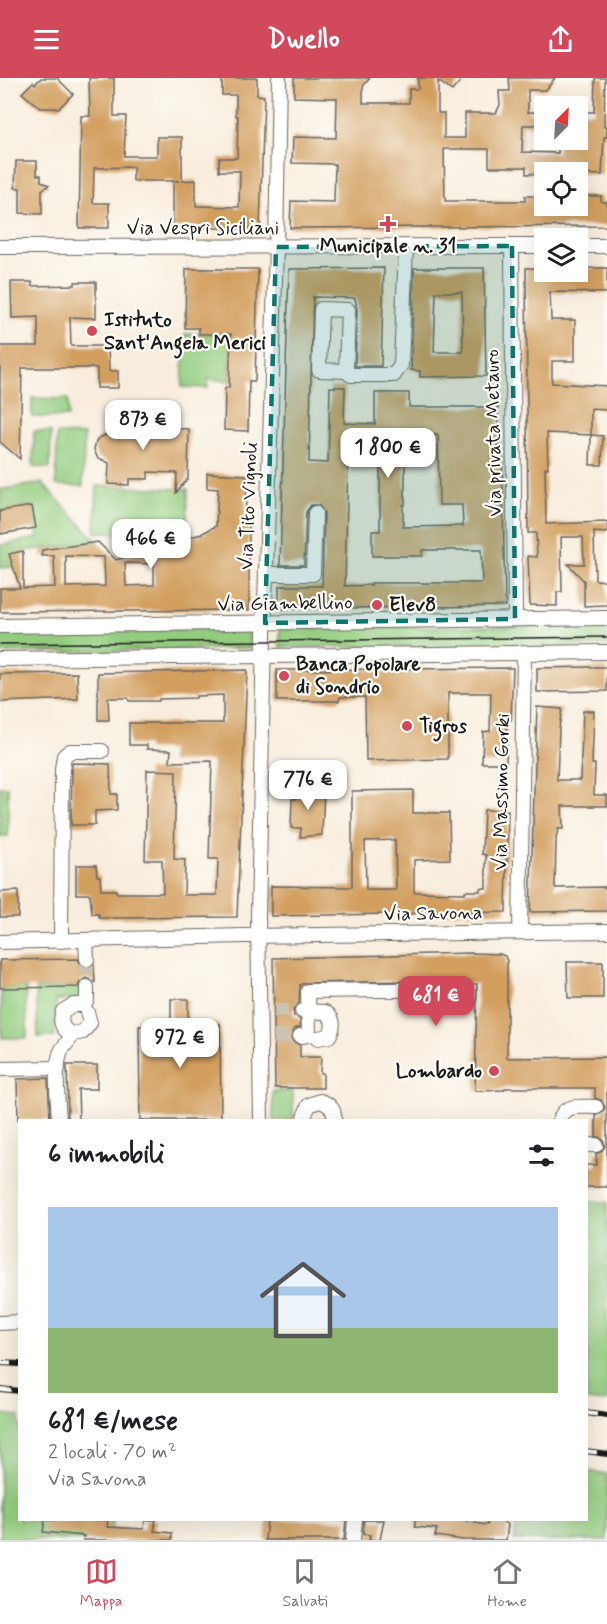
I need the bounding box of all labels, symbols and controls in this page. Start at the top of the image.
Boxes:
text: Dwello [267,22,340,57]
icon: menu [30,23,63,56]
icon: share [544,23,577,56]
north arrow [534,96,588,150]
map controls [534,96,588,282]
button: locate [534,162,588,216]
street label: Via Vespri Siciliani [127,215,279,242]
marker: Municipale n. 31 [381,217,395,231]
button: layers [534,228,588,282]
place label: Municipale n. 31 [320,233,456,260]
place label: Istituto Sant'Angela Merici [104,307,266,359]
marker: Istituto Sant'Angela Merici [85,324,99,338]
street label: Via privata Metauro [479,349,509,517]
pin: 873 € [101,400,185,451]
text: 873 € [119,406,167,433]
pin: 1 800 € [333,428,443,479]
text: 1 800 € [354,434,422,461]
street label: Via Tito Vignoli [233,441,265,571]
pin: 466 € [109,519,193,570]
text: 466 € [126,525,176,552]
street label: Via Giambellino [217,589,353,619]
place label: Elev8 [389,592,436,619]
marker: Elev8 [370,598,384,612]
place label: Banca Popolare di Sondrio [296,651,421,701]
marker: Banca Popolare di Sondrio [277,669,291,683]
place label: Tigros [419,713,467,742]
street label: Via Massimo Gorki [487,713,517,871]
marker: Tigros [400,719,414,733]
pin: 776 € [266,760,350,811]
text: 776 € [283,766,333,793]
street label: Via Savona [383,900,483,928]
pin: 681 € [394,976,478,1027]
text: 681 € [412,982,460,1009]
pin: 972 € [138,1018,222,1069]
text: 972 € [155,1024,205,1051]
place label: Lombardo [396,1058,482,1085]
marker: Lombardo [487,1064,501,1078]
text: 6 immobili [48,1138,164,1172]
icon: filters [525,1139,558,1172]
icon: home [249,1246,357,1354]
text: 681 €/mese [48,1405,178,1439]
text: 2 locali · 70 m² [48,1439,177,1466]
text: Via Savona [48,1466,147,1493]
tab: Mappa [80,1555,123,1612]
tab: Salvati [282,1555,328,1612]
tab: Home [487,1555,527,1612]

